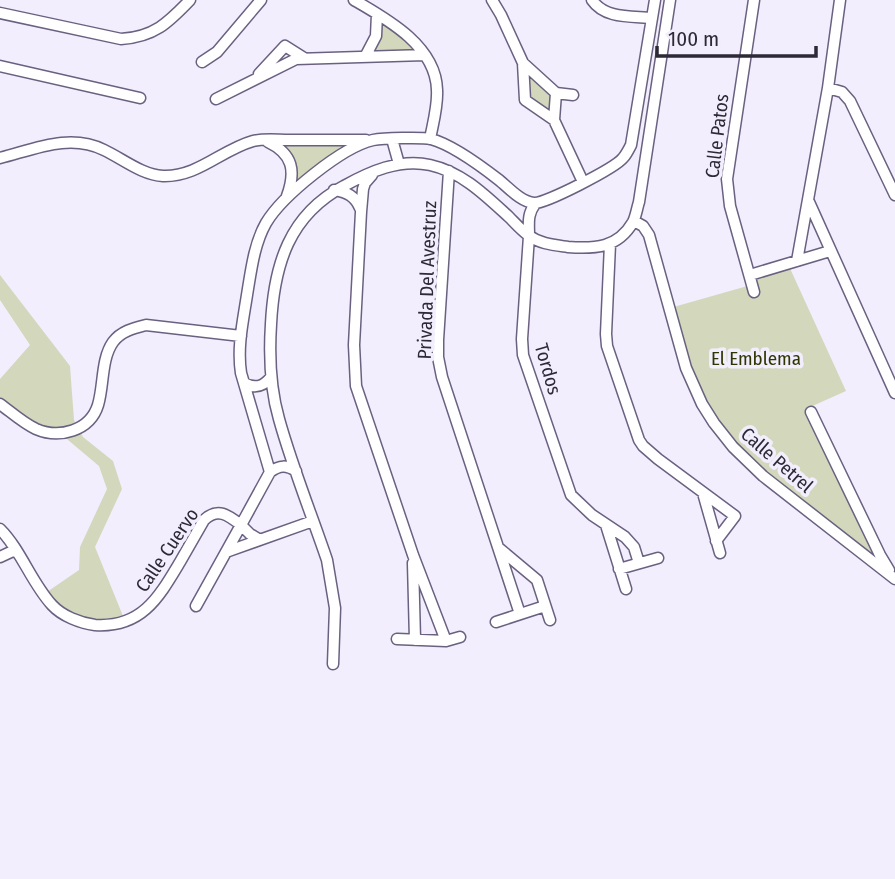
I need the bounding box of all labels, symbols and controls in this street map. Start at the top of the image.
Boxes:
scale bar [657,14,816,58]
text: 100 m [668,26,719,52]
street label: Calle Patos [700,93,734,179]
street label: Privada Del Avestruz [413,200,441,360]
street label: Tordos [530,341,566,397]
park label: El Emblema [711,347,801,370]
street label: Calle Petrel [736,423,818,497]
street label: Calle Cuervo [131,504,203,596]

